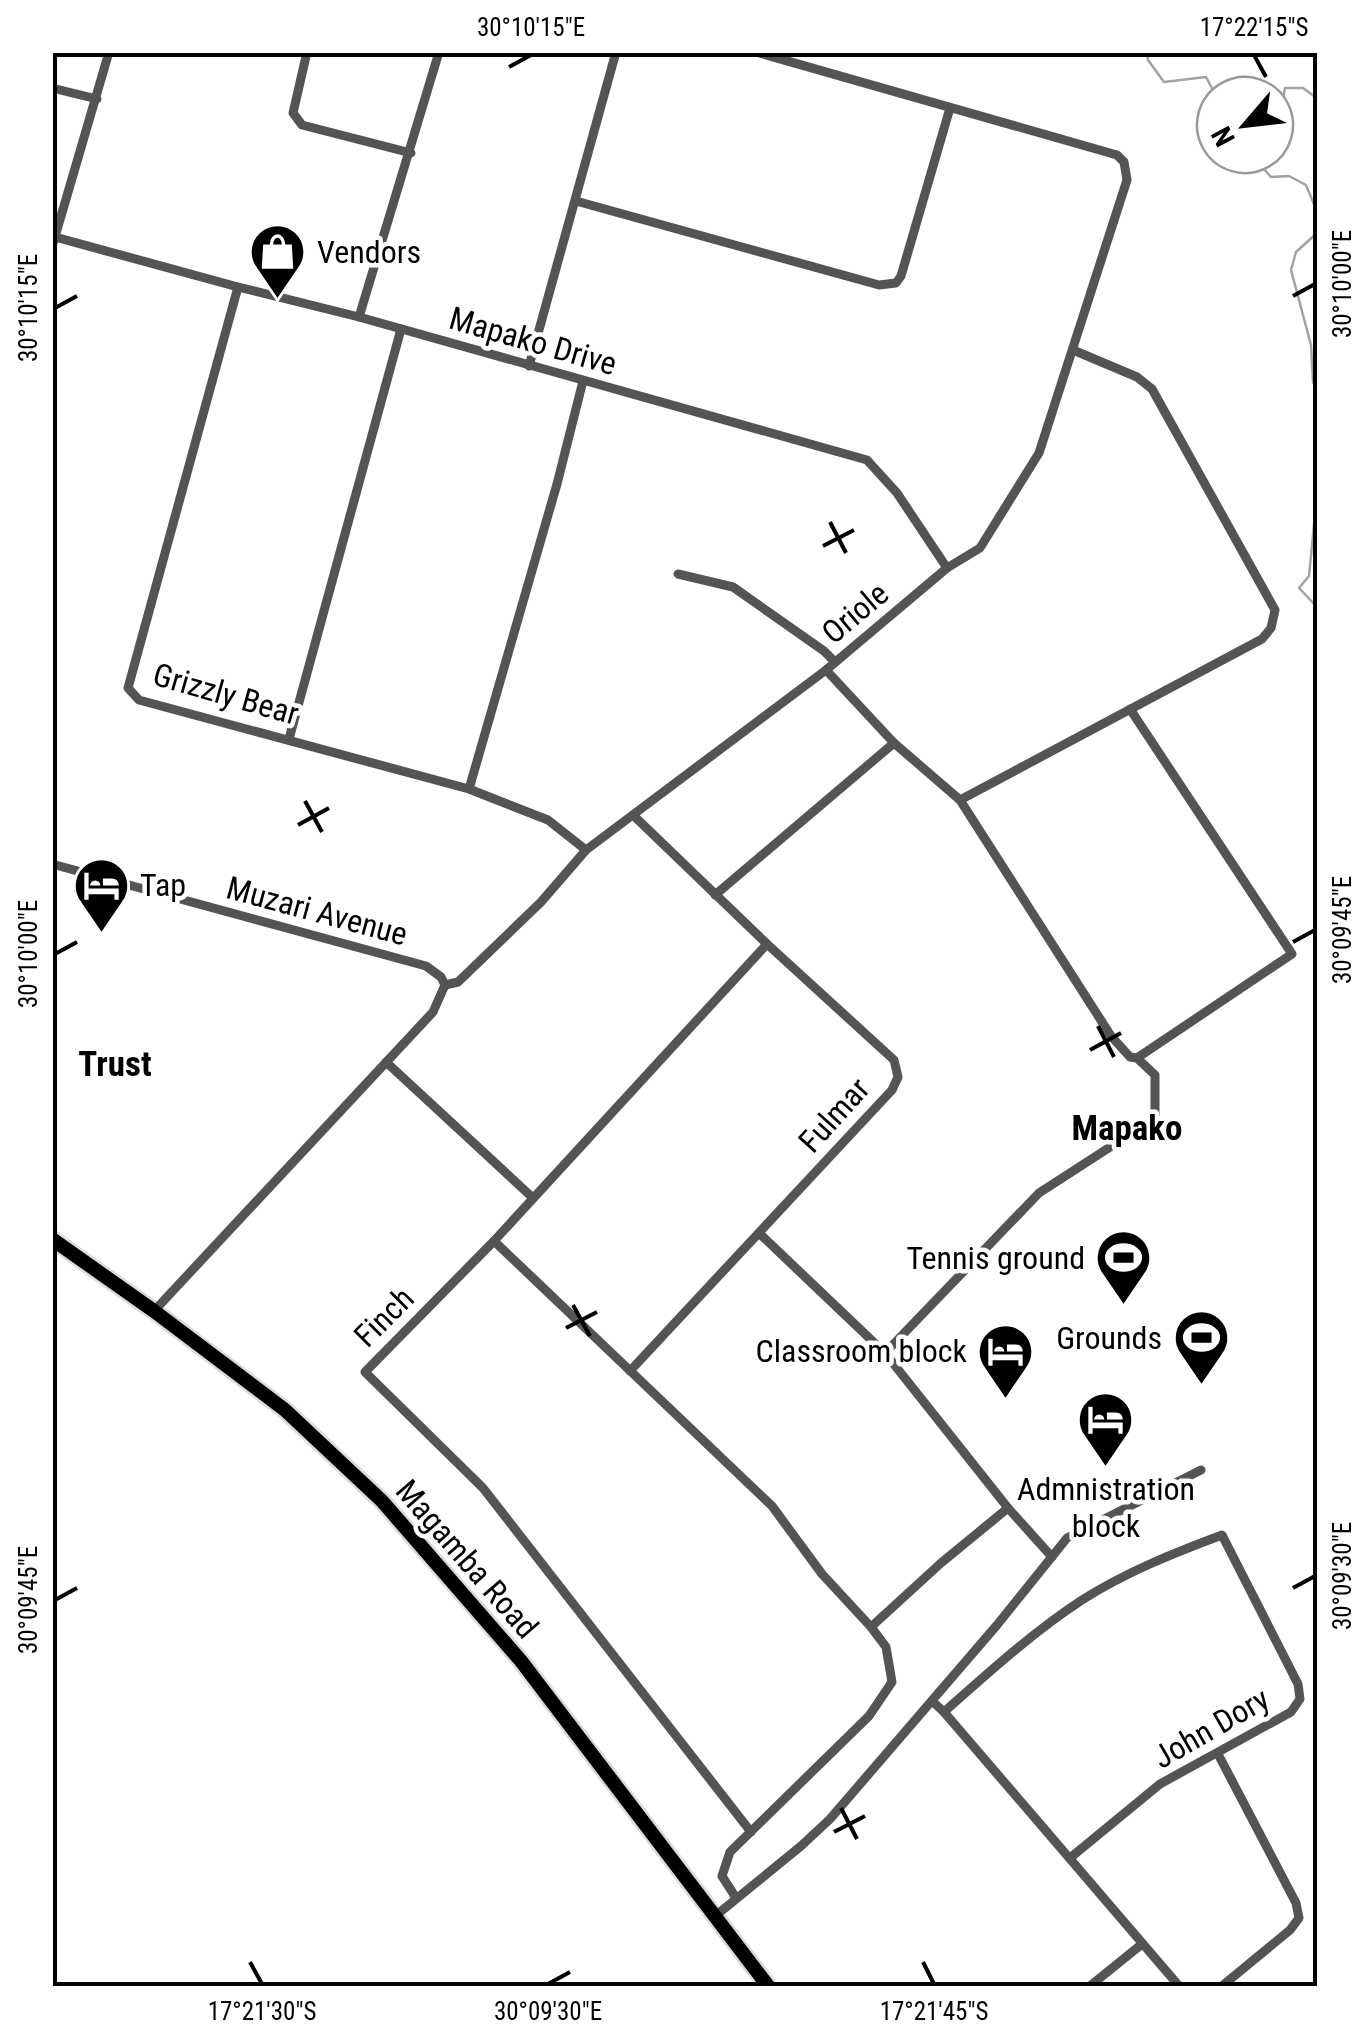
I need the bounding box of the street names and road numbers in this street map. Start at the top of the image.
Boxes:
street label: Mapako Drive [445,299,621,383]
street label: Oriole [814,574,896,652]
street label: Grizzly Bear [149,655,303,733]
street label: Muzari Avenue [222,869,412,953]
street label: Fulmar [791,1070,877,1160]
street label: Finch [346,1279,422,1355]
street label: Magamba Road [388,1472,546,1646]
street label: John Dory [1146,1680,1276,1776]

